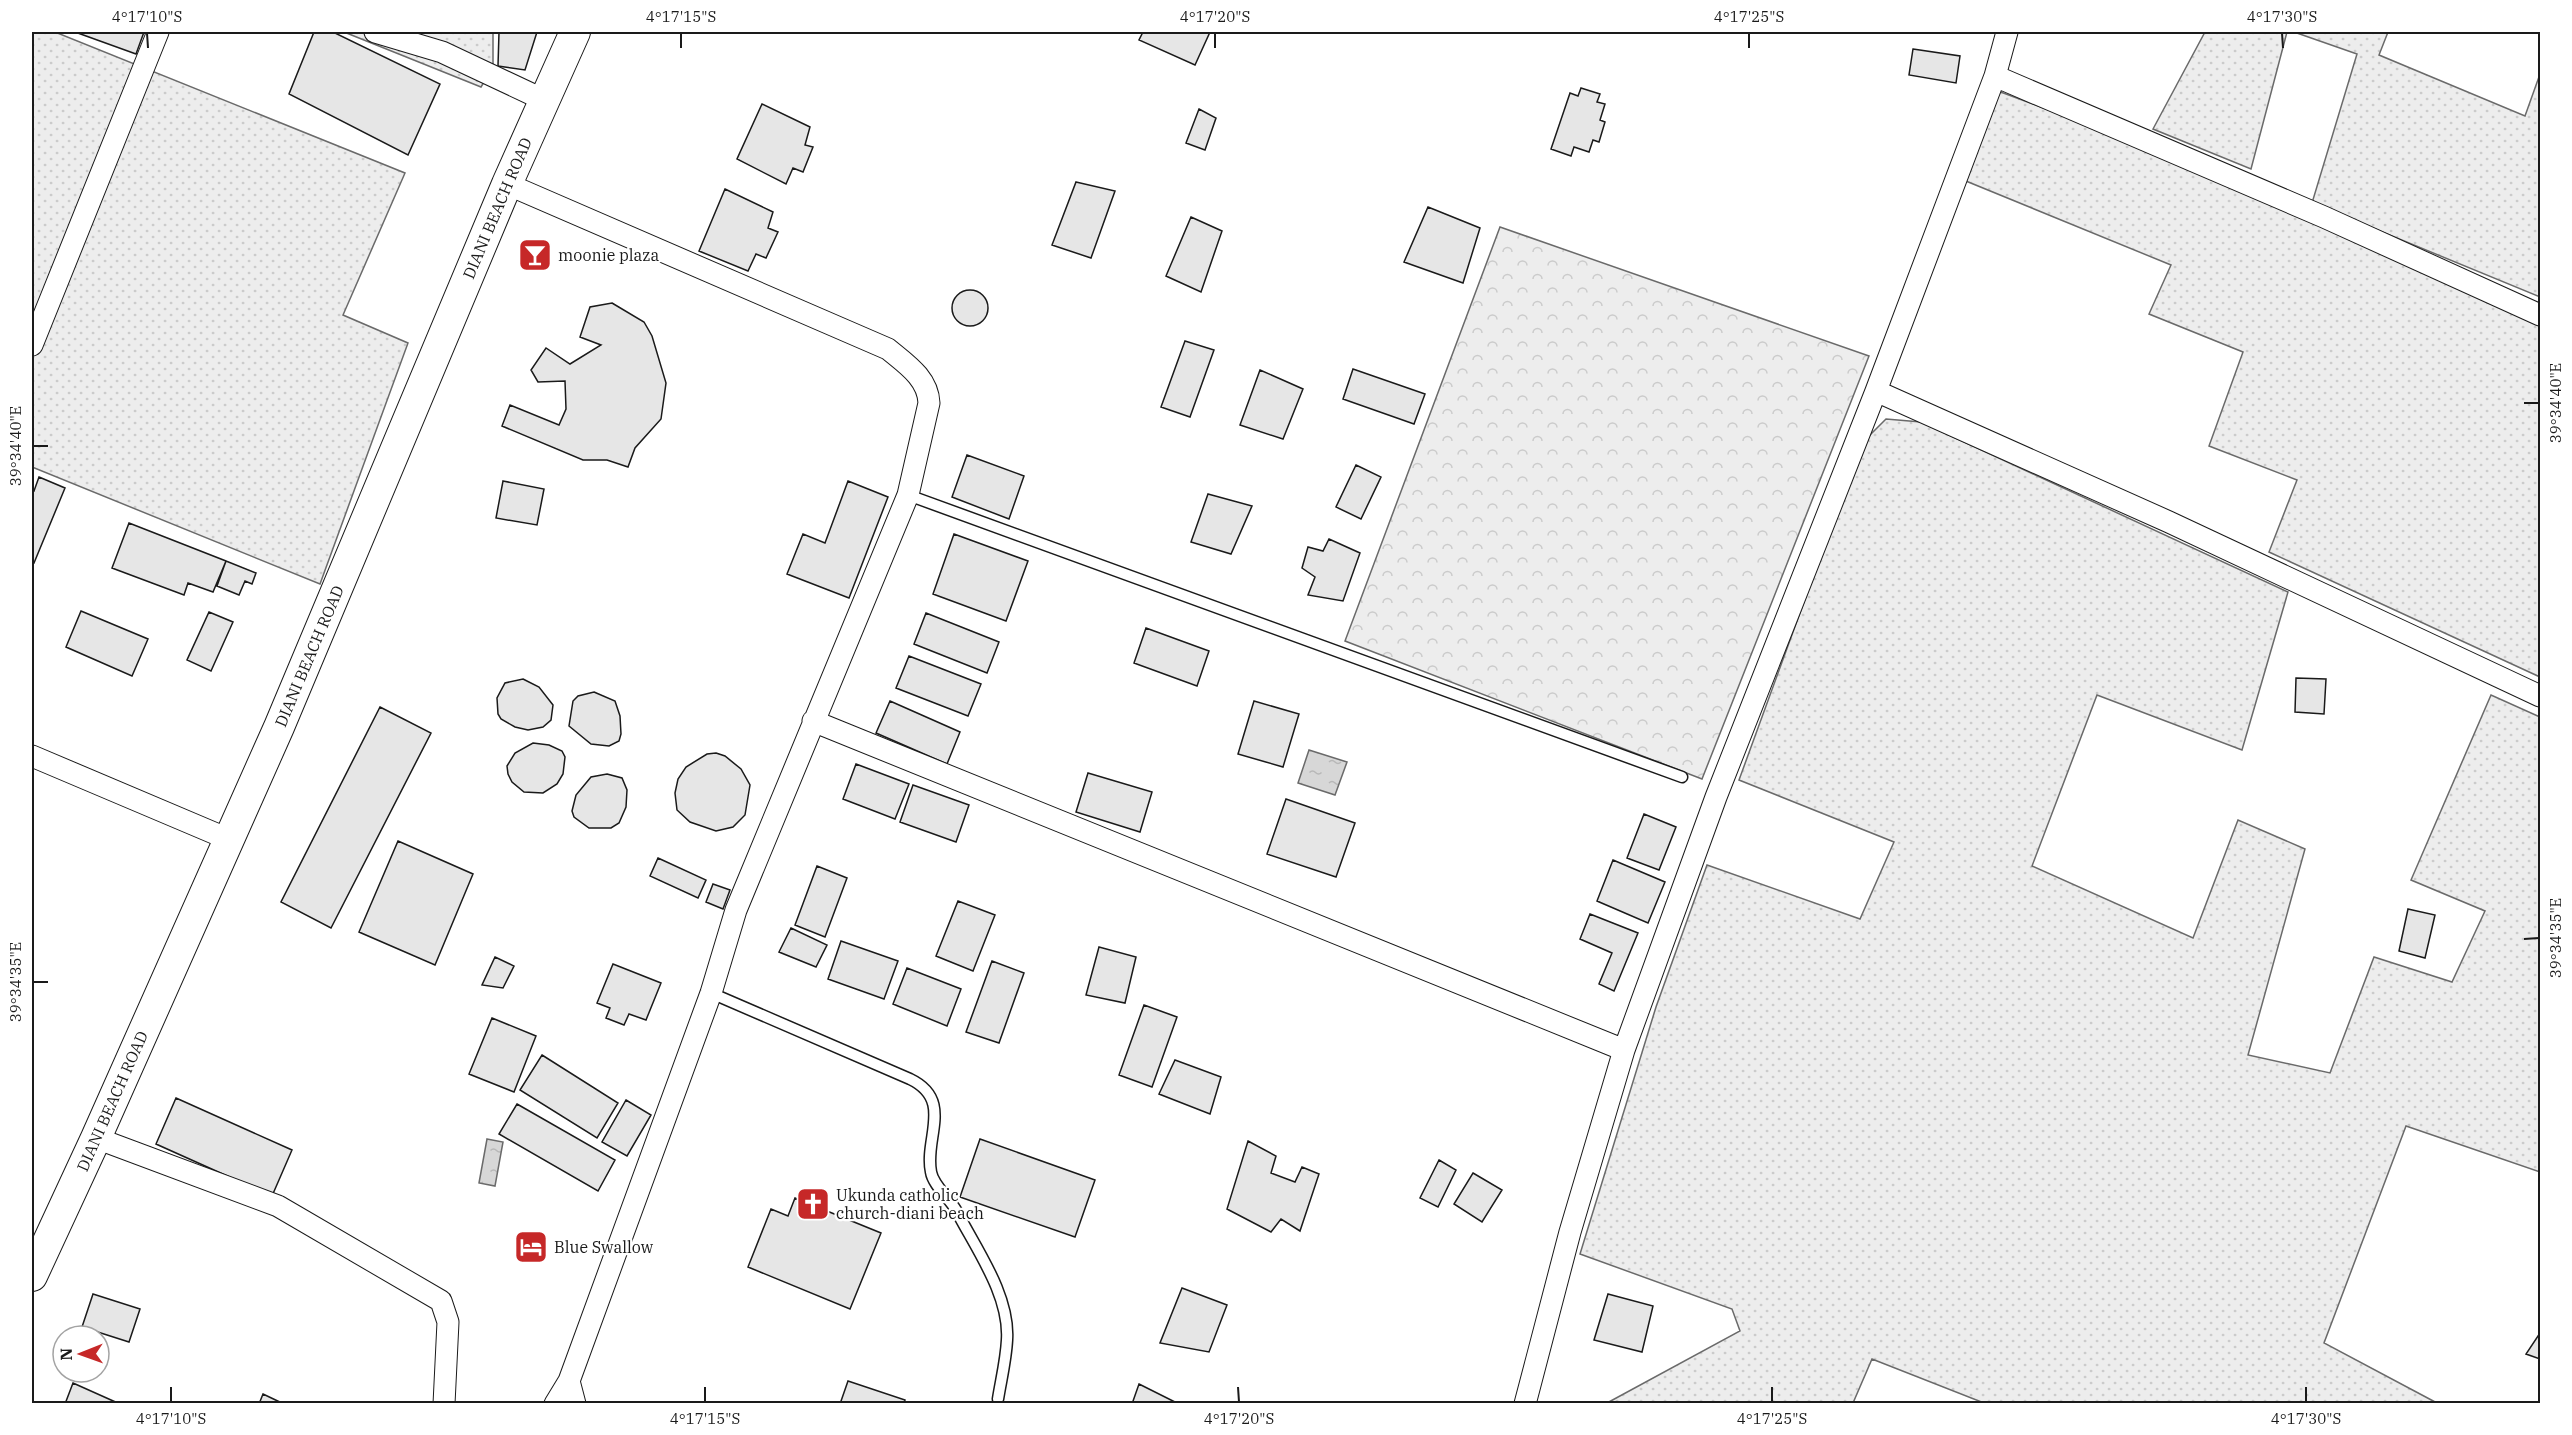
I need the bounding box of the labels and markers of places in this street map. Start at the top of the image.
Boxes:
bar icon: moonie plaza [517,237,553,273]
place label: moonie plaza [558,245,659,265]
place label: Ukunda catholic church-diani beach [836,1185,984,1223]
church icon: Ukunda catholic church-diani beach [795,1186,831,1222]
hotel icon: Blue Swallow [513,1229,549,1265]
place label: Blue Swallow [554,1237,654,1257]

